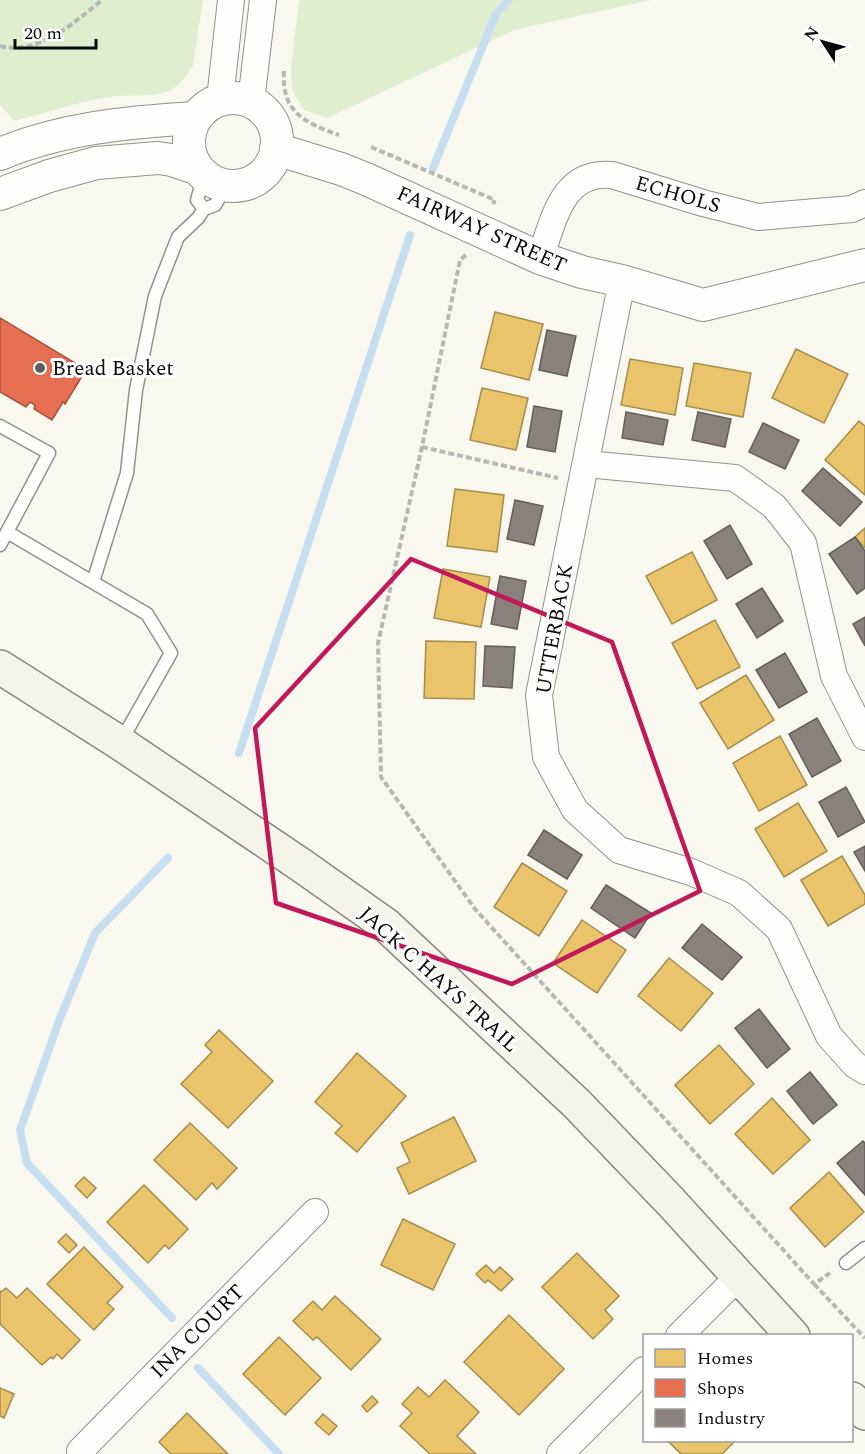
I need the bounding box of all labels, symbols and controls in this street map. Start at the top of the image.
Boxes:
scale bar [15,12,96,50]
north arrow [793,12,853,72]
text: 20 m [24,20,62,47]
text: N [798,21,825,46]
street label: ECHOLS [631,168,724,222]
street label: FAIRWAY STREET [391,178,572,282]
place label: Bread Basket [52,353,174,385]
marker: Bread Basket [33,361,47,375]
street label: UTTERBACK [528,561,582,697]
street label: JACK C HAYS TRAIL [351,899,526,1061]
street label: INA COURT [143,1277,252,1386]
legend [643,1334,853,1442]
text: Homes [697,1345,753,1372]
text: Shops [697,1375,745,1402]
text: Industry [697,1405,766,1432]

